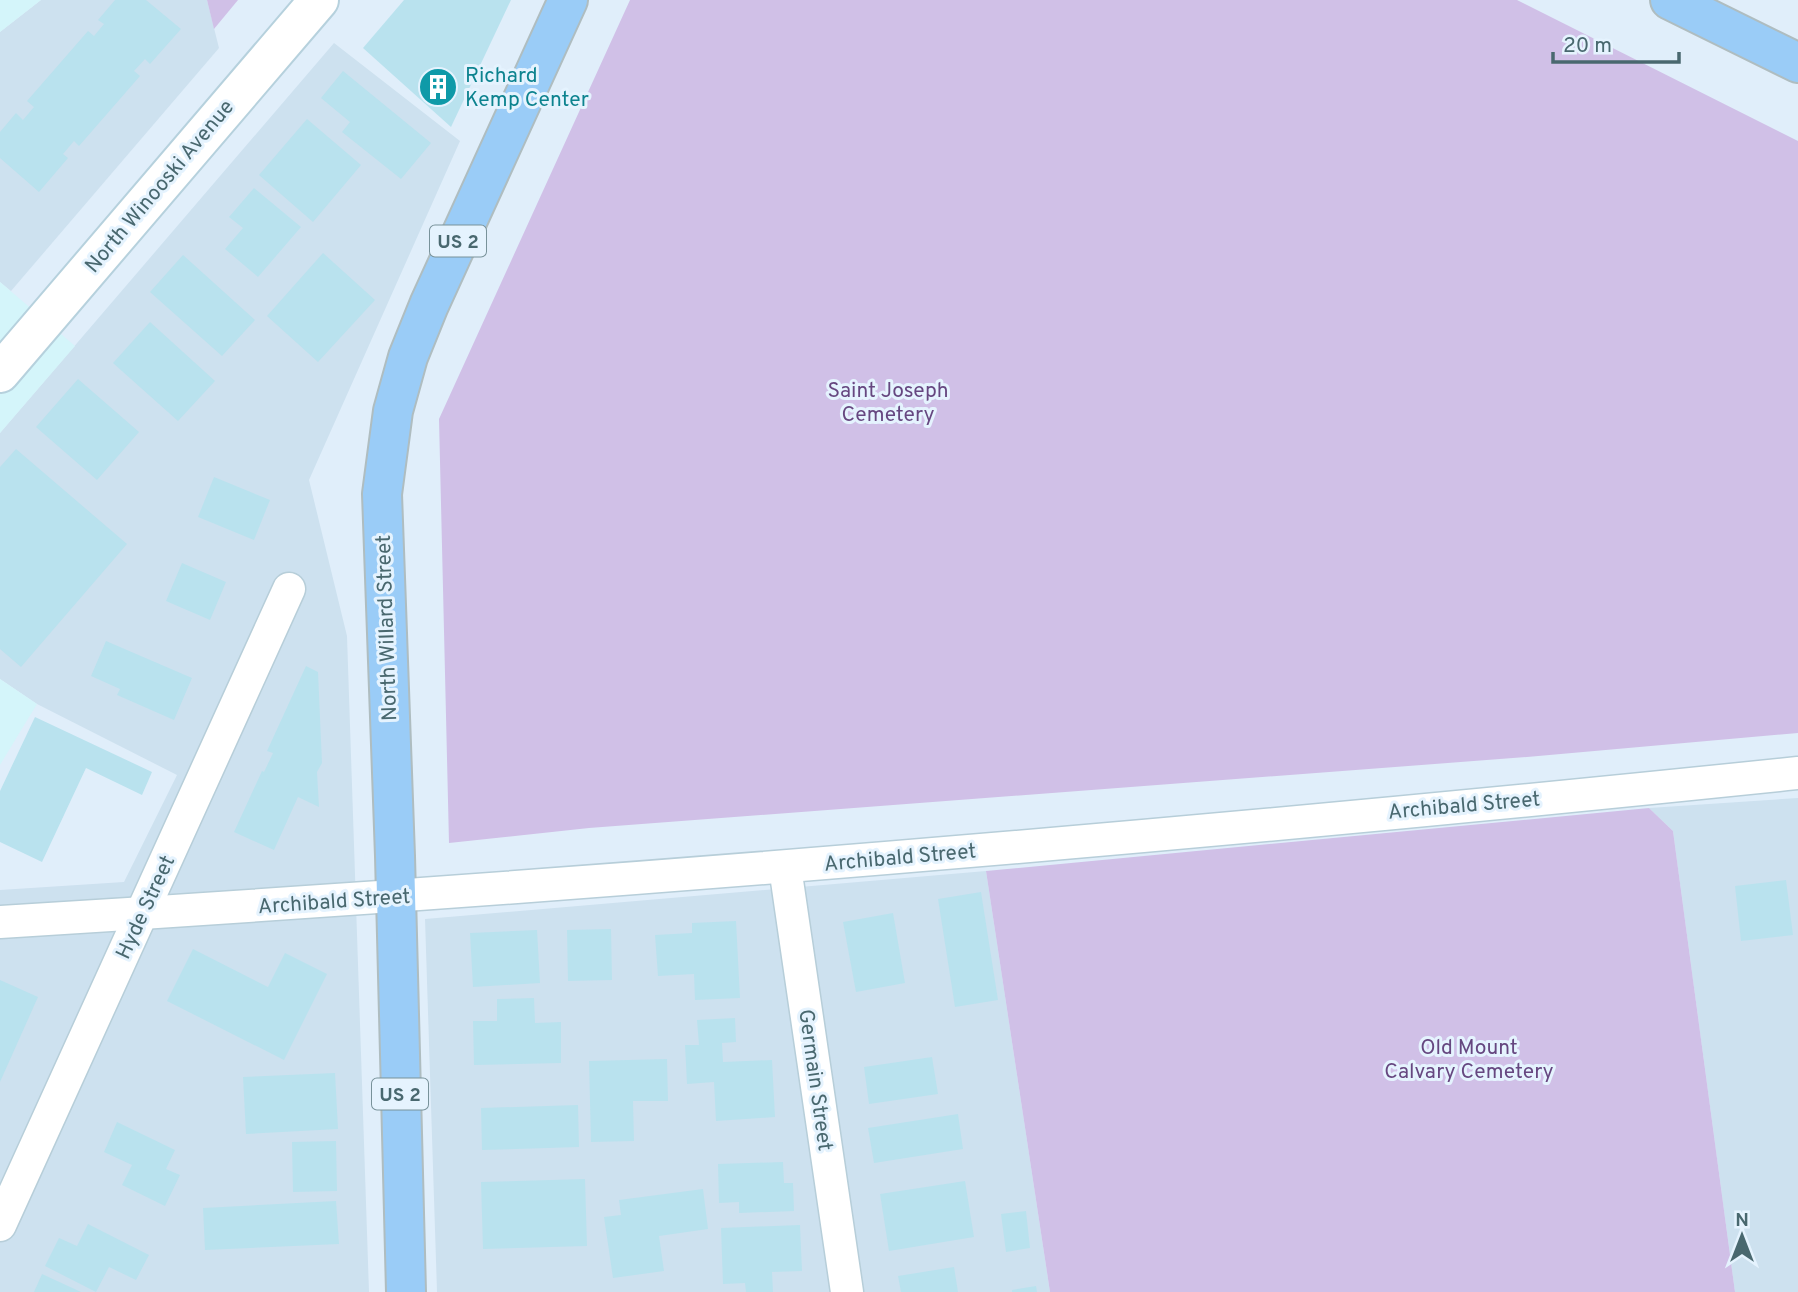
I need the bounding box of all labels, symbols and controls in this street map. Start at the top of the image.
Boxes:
scale bar [1553,21,1679,65]
text: 20 m [1563,33,1612,60]
place label: Richard Kemp Center [465,63,589,114]
building icon: Richard Kemp Center [417,66,459,108]
street label: North Winooski Avenue [80,95,241,279]
road number: US 2 [430,226,486,256]
park label: Saint Joseph Cemetery [827,378,949,429]
street label: North Willard Street [371,534,404,722]
street label: Archibald Street [1387,786,1541,827]
street label: Archibald Street [823,838,977,879]
street label: Hyde Street [111,851,182,964]
street label: Archibald Street [257,884,411,921]
street label: Germain Street [791,1008,838,1153]
park label: Old Mount Calvary Cemetery [1384,1035,1554,1086]
road number: US 2 [372,1078,428,1110]
north arrow [1707,1201,1777,1271]
text: N [1735,1209,1749,1233]

